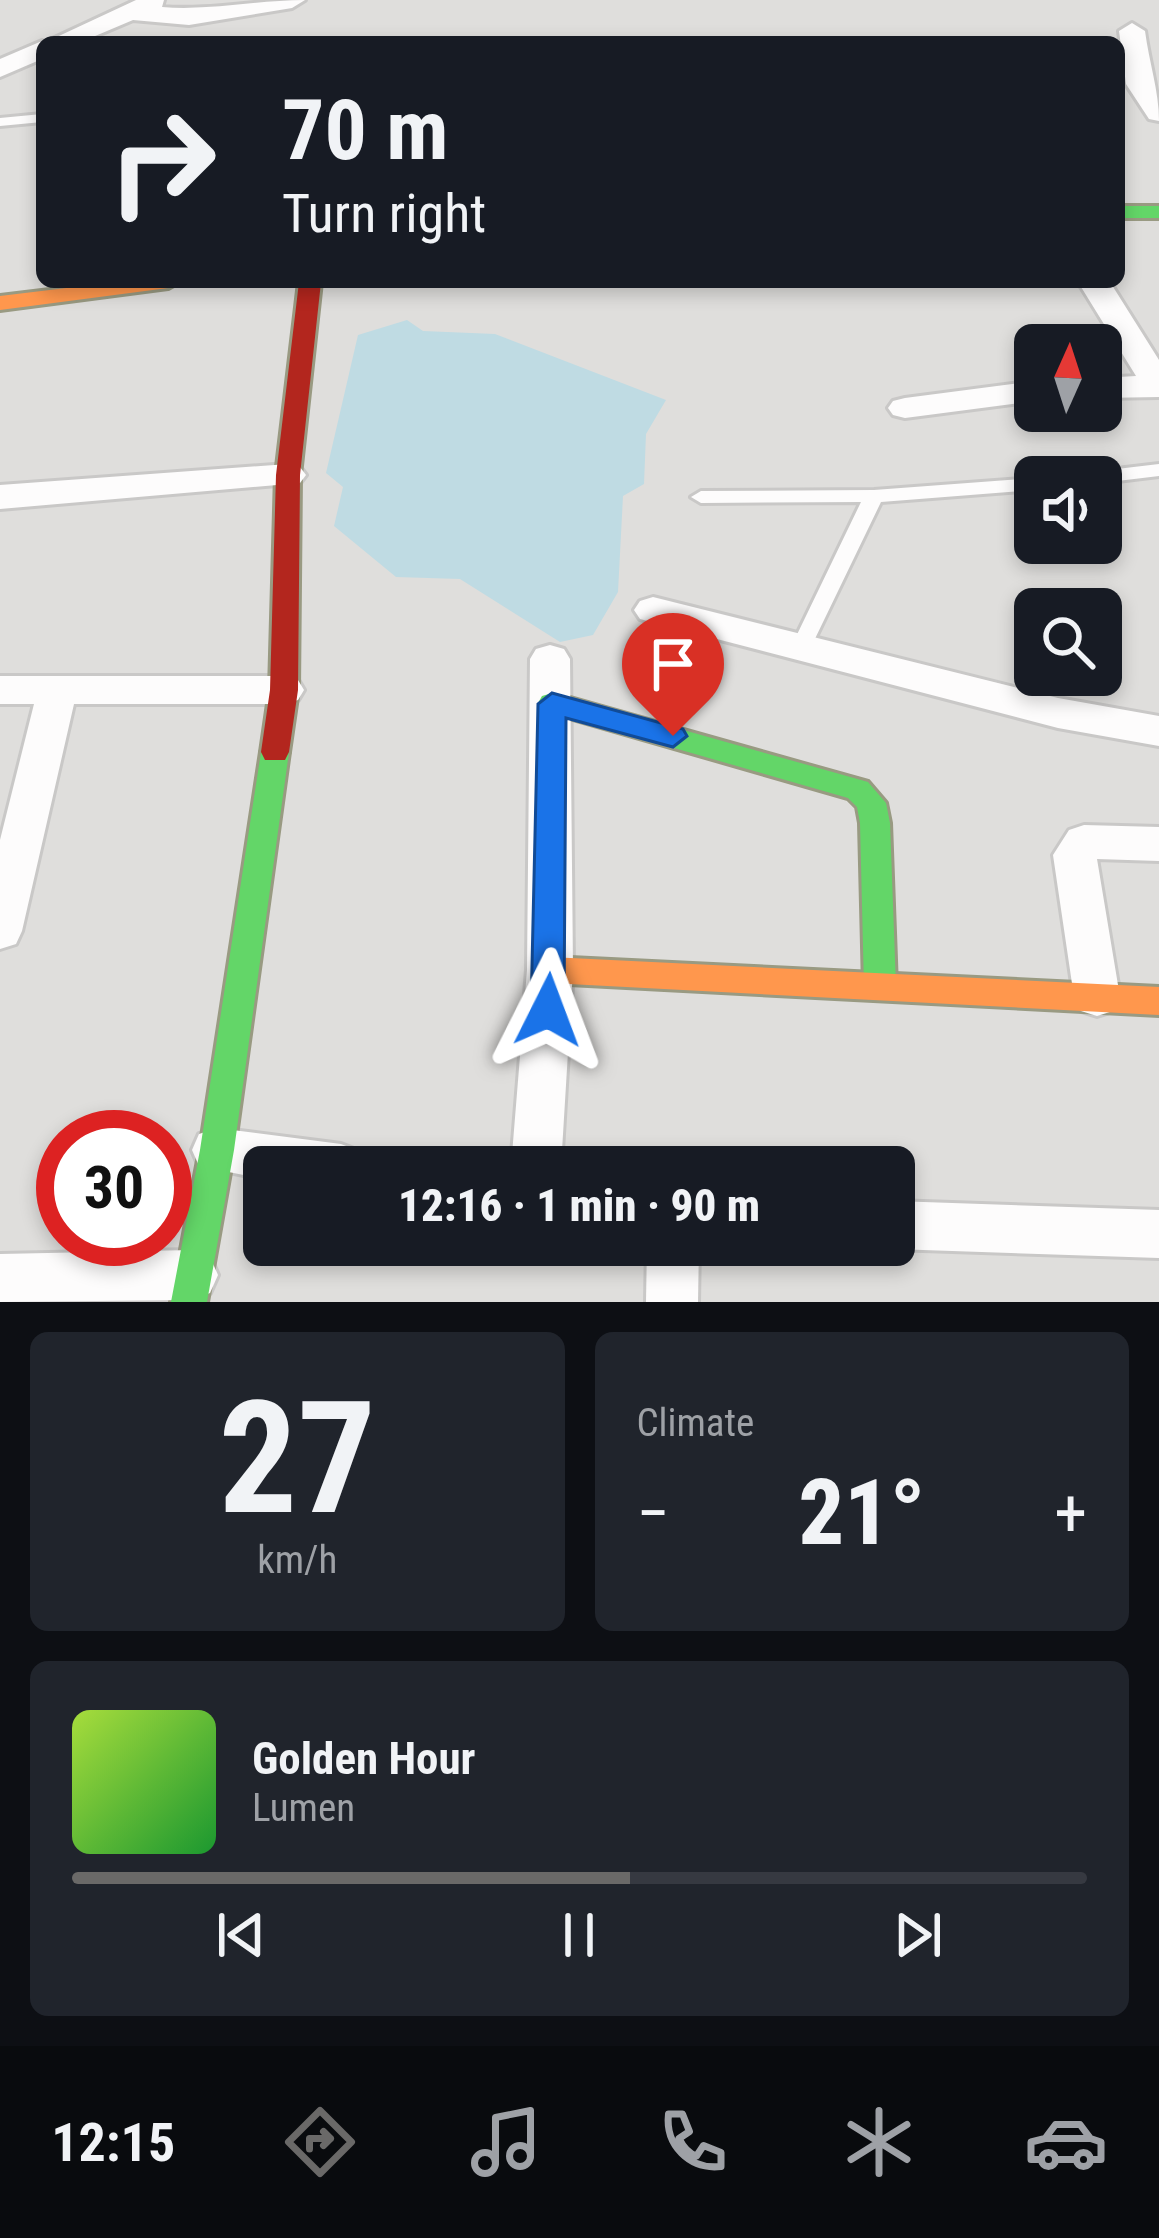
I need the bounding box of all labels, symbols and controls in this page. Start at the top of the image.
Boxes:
text: 70 m [282,81,449,180]
icon: right [84,84,240,240]
text: Turn right [282,182,486,245]
north arrow [1014,324,1122,432]
map controls [1014,324,1122,696]
button: sound [1014,456,1122,564]
button: search [1014,588,1122,696]
pin [622,613,724,736]
icon: arrive [640,631,706,697]
position arrow [485,947,611,1073]
speed limit sign: 30 [36,1110,192,1266]
text: 12:16 · 1 min · 90 m [398,1179,760,1232]
text: 27 [218,1367,376,1550]
text: Climate [637,1400,754,1446]
text: 21° [798,1461,925,1566]
text: − [637,1475,670,1552]
text: + [1054,1475,1087,1552]
text: km/h [257,1537,337,1583]
text: Golden Hour [252,1732,475,1785]
text: Lumen [252,1785,355,1831]
icon: previous [208,1902,274,1968]
icon: pause [546,1902,612,1968]
icon: next [885,1902,951,1968]
icon: directions [278,2100,362,2184]
icon: music [464,2100,548,2184]
icon: phone [651,2100,735,2184]
icon: climate [837,2100,921,2184]
icon: car [1024,2100,1108,2184]
text: 12:15 [51,2111,175,2174]

